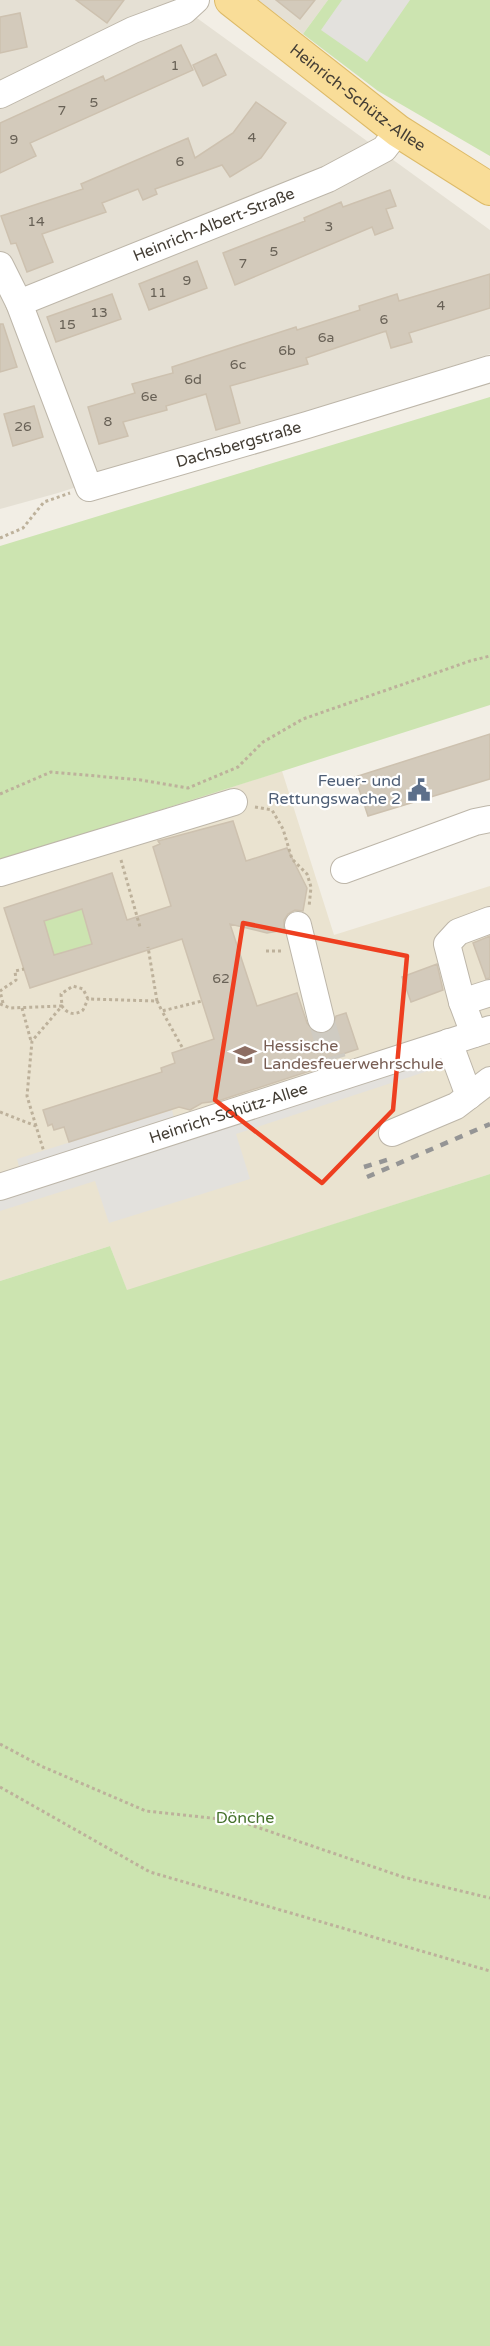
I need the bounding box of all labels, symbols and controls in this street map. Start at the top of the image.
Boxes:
street label: Heinrich-Schütz-Allee [286,40,429,156]
house number: 1 [171,57,179,74]
house number: 5 [90,94,98,111]
house number: 7 [58,102,66,119]
house number: 4 [248,129,257,146]
house number: 9 [10,131,18,148]
house number: 6 [176,153,185,170]
street label: Heinrich-Albert-Straße [130,183,298,266]
house number: 14 [27,213,45,230]
house number: 3 [325,218,333,235]
house number: 5 [270,243,278,260]
house number: 7 [239,255,247,272]
house number: 9 [183,272,191,289]
house number: 11 [149,284,167,301]
house number: 4 [437,297,446,314]
house number: 13 [90,304,108,321]
house number: 6 [380,311,389,328]
house number: 15 [58,316,76,333]
house number: 6a [318,329,334,346]
house number: 6b [278,342,296,359]
house number: 6c [230,356,246,373]
house number: 6d [184,371,202,388]
house number: 6e [141,388,157,405]
house number: 8 [104,413,113,430]
street label: Dachsbergstraße [174,417,304,472]
house number: 26 [14,418,32,435]
place label: Feuer- und Rettungswache 2 [268,771,401,809]
public building icon: Feuer- und Rettungswache 2 [406,777,432,803]
house number: 62 [212,970,230,987]
place label: Hessische Landesfeuerwehrschule [263,1036,444,1074]
school or university icon: Hessische Landesfeuerwehrschule [232,1042,258,1068]
street label: Heinrich-Schütz-Allee [147,1078,310,1148]
park label: Dönche [216,1808,274,1828]

